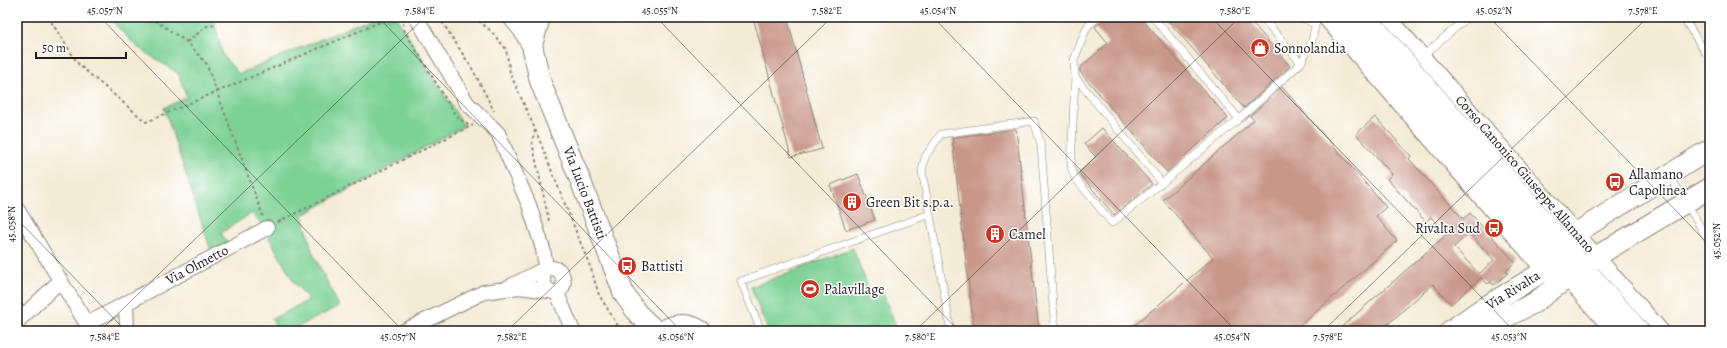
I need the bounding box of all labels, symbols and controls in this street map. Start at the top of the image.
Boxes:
text: 45.057°N [87,4,123,17]
text: 7.584°E [405,4,435,17]
text: 45.055°N [642,4,678,17]
text: 7.582°E [812,4,842,17]
text: 45.054°N [920,4,956,17]
text: 7.580°E [1220,4,1250,17]
text: 45.052°N [1476,4,1512,17]
text: 7.578°E [1628,4,1658,17]
scale bar [36,34,126,60]
shop icon: Sonnolandia [1249,37,1271,59]
place label: Sonnolandia [1274,39,1347,58]
text: 50 m [42,40,66,56]
street label: Corso Canonico Giuseppe Allamano [1451,91,1599,257]
street label: Via Lucio Battisti [558,143,611,242]
place label: Allamano Capolinea [1628,165,1687,200]
bus stop icon: Allamano Capolinea [1604,171,1626,193]
building icon: Green Bit s.p.a. [841,191,863,213]
place label: Green Bit s.p.a. [866,193,954,212]
text: 45.058°N [5,206,18,242]
bus stop icon: Rivalta Sud [1483,217,1505,239]
place label: Rivalta Sud [1415,219,1480,238]
building icon: Camel [984,223,1006,245]
text: 45.052°N [1710,223,1723,259]
place label: Camel [1009,225,1046,244]
street label: Via Olmetto [161,241,232,290]
bus stop icon: Battisti [616,255,638,277]
place label: Battisti [641,257,683,276]
street label: Via Rivalta [1481,266,1544,315]
sports icon: Palavillage [799,278,821,300]
place label: Palavillage [824,280,884,299]
text: 7.584°E [90,330,120,343]
text: 45.057°N [380,330,416,343]
text: 7.582°E [497,330,527,343]
text: 45.056°N [658,330,694,343]
text: 7.580°E [905,330,935,343]
text: 45.054°N [1214,330,1250,343]
text: 7.578°E [1313,330,1343,343]
text: 45.053°N [1491,330,1527,343]

